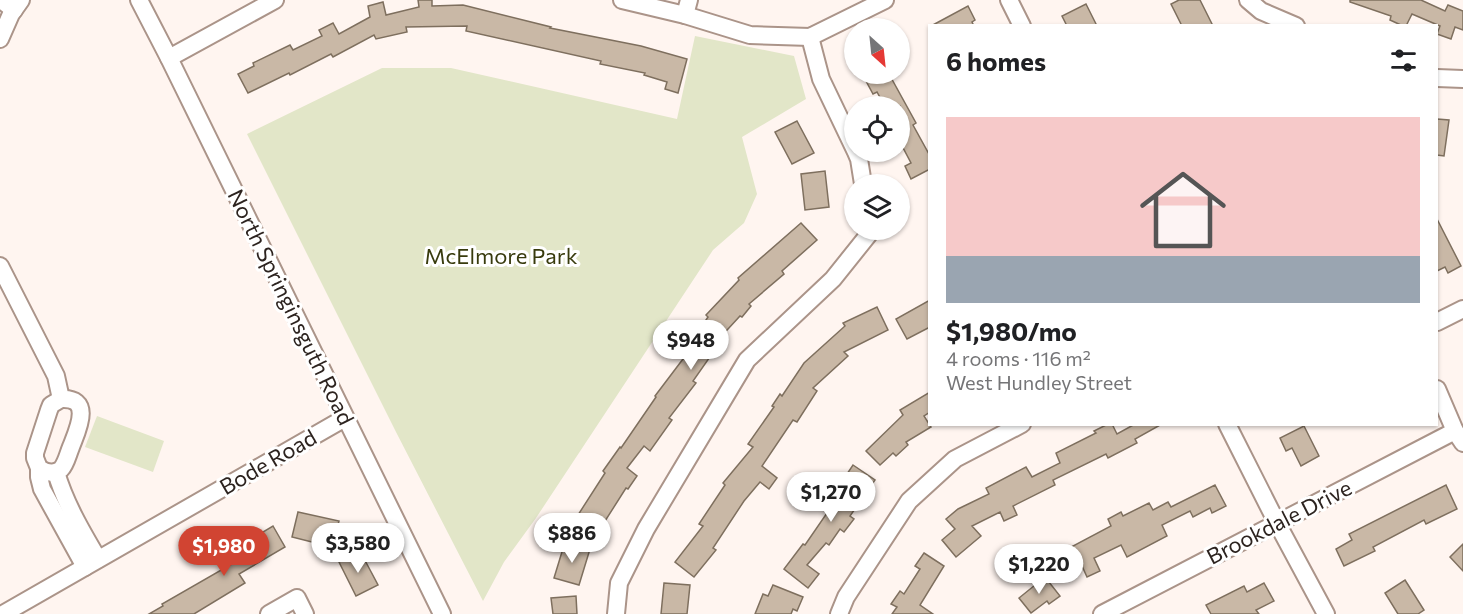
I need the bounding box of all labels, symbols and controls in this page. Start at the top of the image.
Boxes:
north arrow [844,18,910,84]
map controls [844,18,910,240]
icon: filters [1387,44,1420,77]
text: 6 homes [946,45,1046,76]
button: locate [844,96,910,162]
icon: home [1129,156,1237,264]
button: layers [844,174,910,240]
street label: North Springinsguth Road [223,184,360,429]
park label: McElmore Park [424,242,578,269]
text: $1,980/mo [946,315,1077,346]
pin: $948 [655,320,727,371]
text: $948 [667,327,715,351]
text: 4 rooms · 116 m² [946,346,1091,370]
text: West Hundley Street [946,370,1132,394]
street label: Bode Road [215,423,321,500]
pin: $1,270 [782,472,880,523]
street label: Brookdale Drive [1202,473,1356,570]
text: $1,270 [801,479,861,503]
pin: $886 [536,513,608,564]
text: $886 [548,520,596,544]
pin: $3,580 [309,523,407,574]
pin: $1,980 [175,526,273,577]
text: $3,580 [325,530,391,554]
text: $1,980 [192,533,256,557]
pin: $1,220 [990,544,1088,595]
text: $1,220 [1008,551,1070,575]

